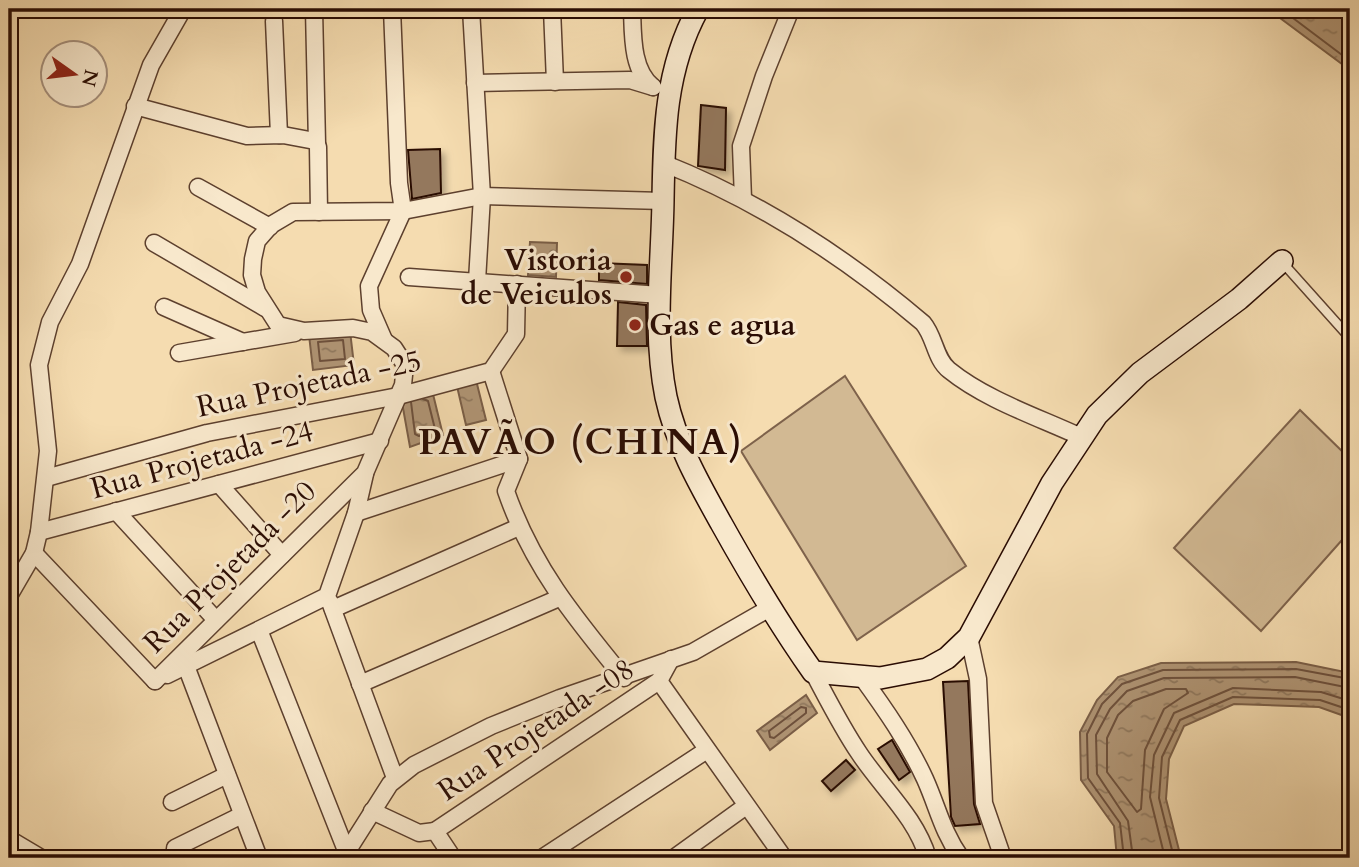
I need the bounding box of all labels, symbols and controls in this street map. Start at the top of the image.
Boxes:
north arrow [38,38,108,108]
text: N [75,67,104,90]
place label: Vistoria de Veiculos [460,240,612,315]
marker: Vistoria de Veiculos [618,269,634,285]
place label: Gas e agua [649,305,796,346]
marker: Gas e agua [627,317,643,333]
street label: Rua Projetada -25 [193,340,425,428]
street label: Rua Projetada -24 [86,411,318,509]
district label: PAVÃO (CHINA) [418,417,744,467]
street label: Rua Projetada -20 [135,472,325,662]
street label: Rua Projetada -08 [430,649,642,811]

